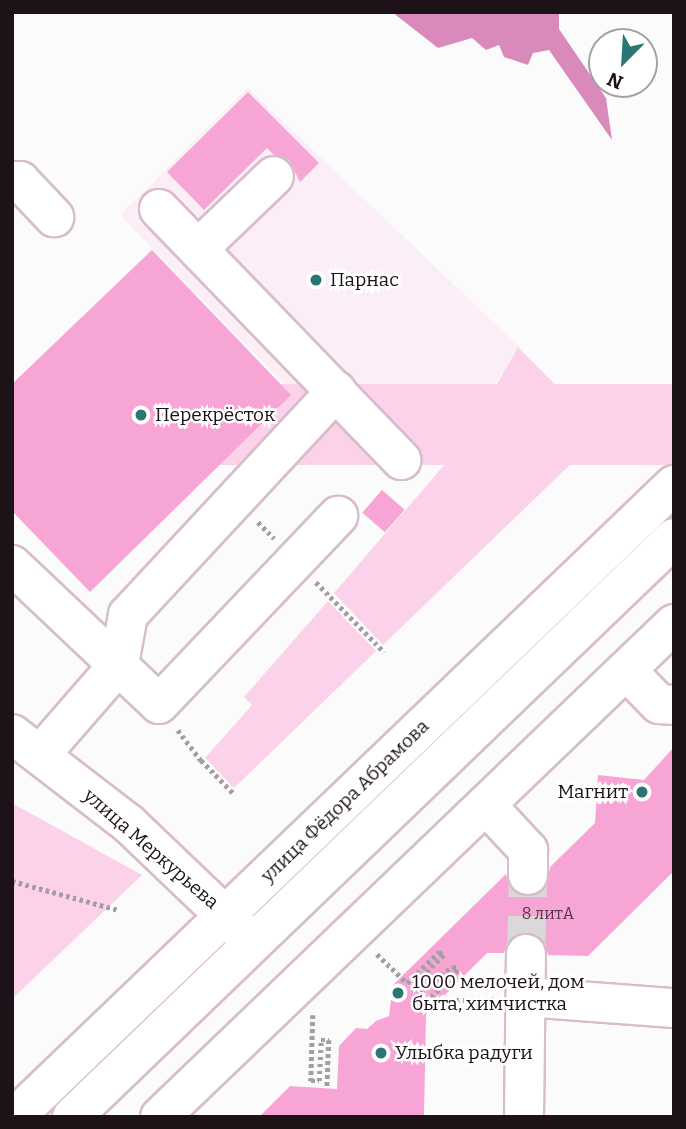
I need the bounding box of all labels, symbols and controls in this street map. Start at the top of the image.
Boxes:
north arrow [588,28,658,98]
text: N [604,67,626,94]
place label: Парнас [330,269,399,291]
marker: Парнас [308,272,324,288]
place label: Перекрёсток [155,404,275,426]
marker: Перекрёсток [133,407,149,423]
street label: улица Фёдора Абрамова [256,715,434,887]
place label: Магнит [557,781,628,803]
street label: улица Меркурьева [79,784,223,914]
marker: Магнит [634,784,650,800]
house number: 8 литА [522,904,574,924]
place label: 1000 мелочей, дом быта, химчистка [412,971,585,1015]
marker: 1000 мелочей, дом быта, химчистка [390,985,406,1001]
place label: Улыбка радуги [395,1042,533,1064]
marker: Улыбка радуги [373,1045,389,1061]

